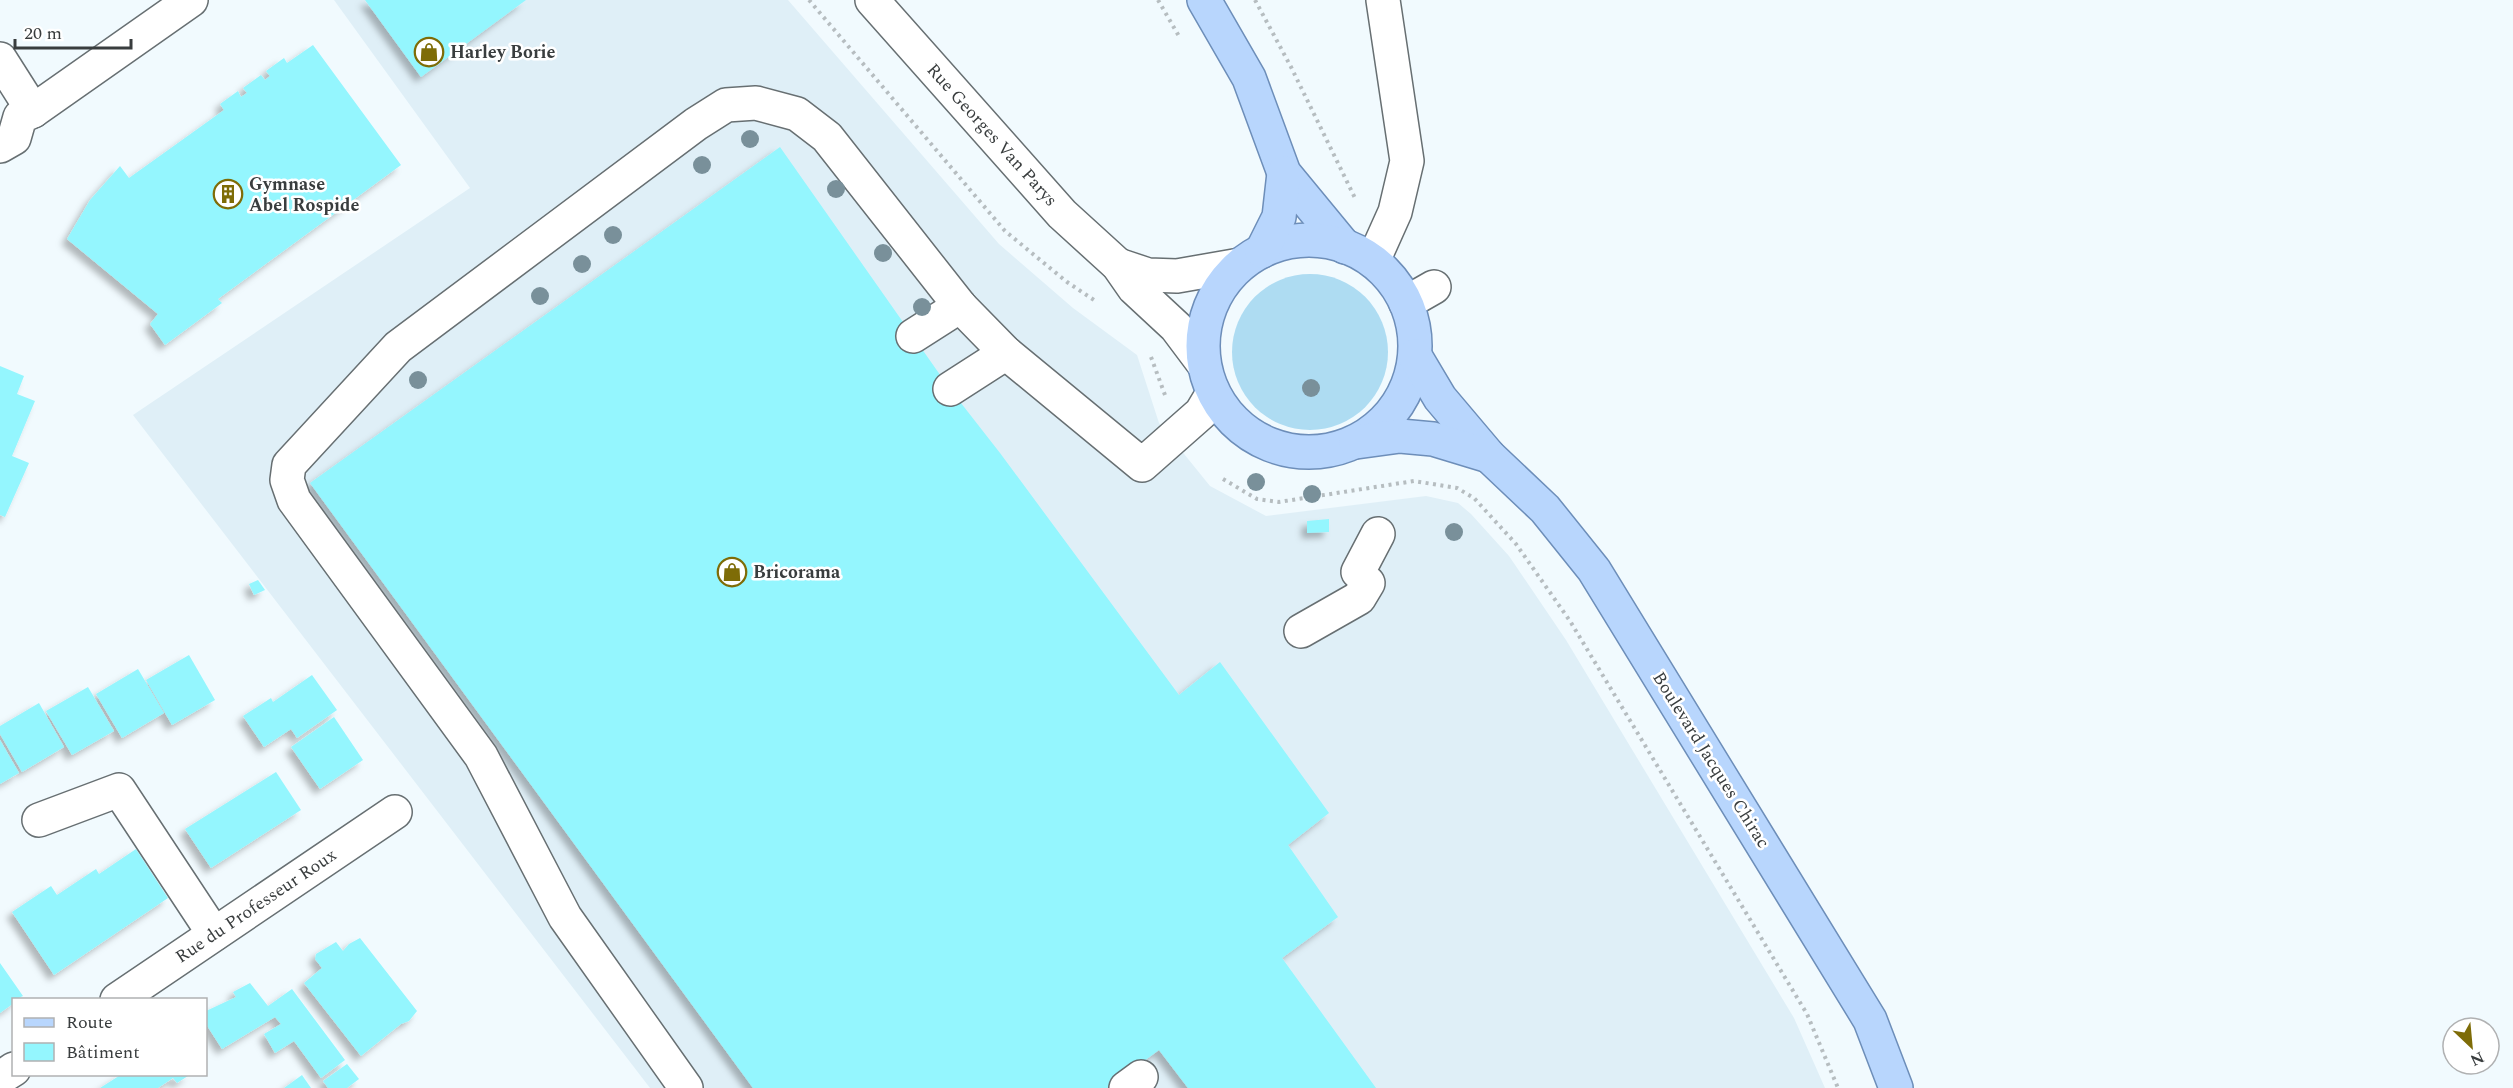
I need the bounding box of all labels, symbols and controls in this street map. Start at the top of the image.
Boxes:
scale bar [15,12,130,50]
text: 20 m [24,20,62,47]
shop icon: Harley Borie [413,36,445,68]
place label: Harley Borie [450,39,556,66]
street label: Rue Georges Van Parys [920,57,1064,213]
place label: Gymnase Abel Rospide [249,171,359,219]
building icon: Gymnase Abel Rospide [212,178,244,210]
shop icon: Bricorama [716,556,748,588]
place label: Bricorama [753,559,841,586]
street label: Boulevard Jacques Chirac [1646,666,1776,854]
street label: Rue du Professeur Roux [170,842,342,970]
legend [12,998,207,1076]
text: Route [66,1009,113,1036]
north arrow [2441,1016,2501,1076]
text: Bâtiment [66,1039,140,1066]
text: N [2466,1045,2488,1072]

